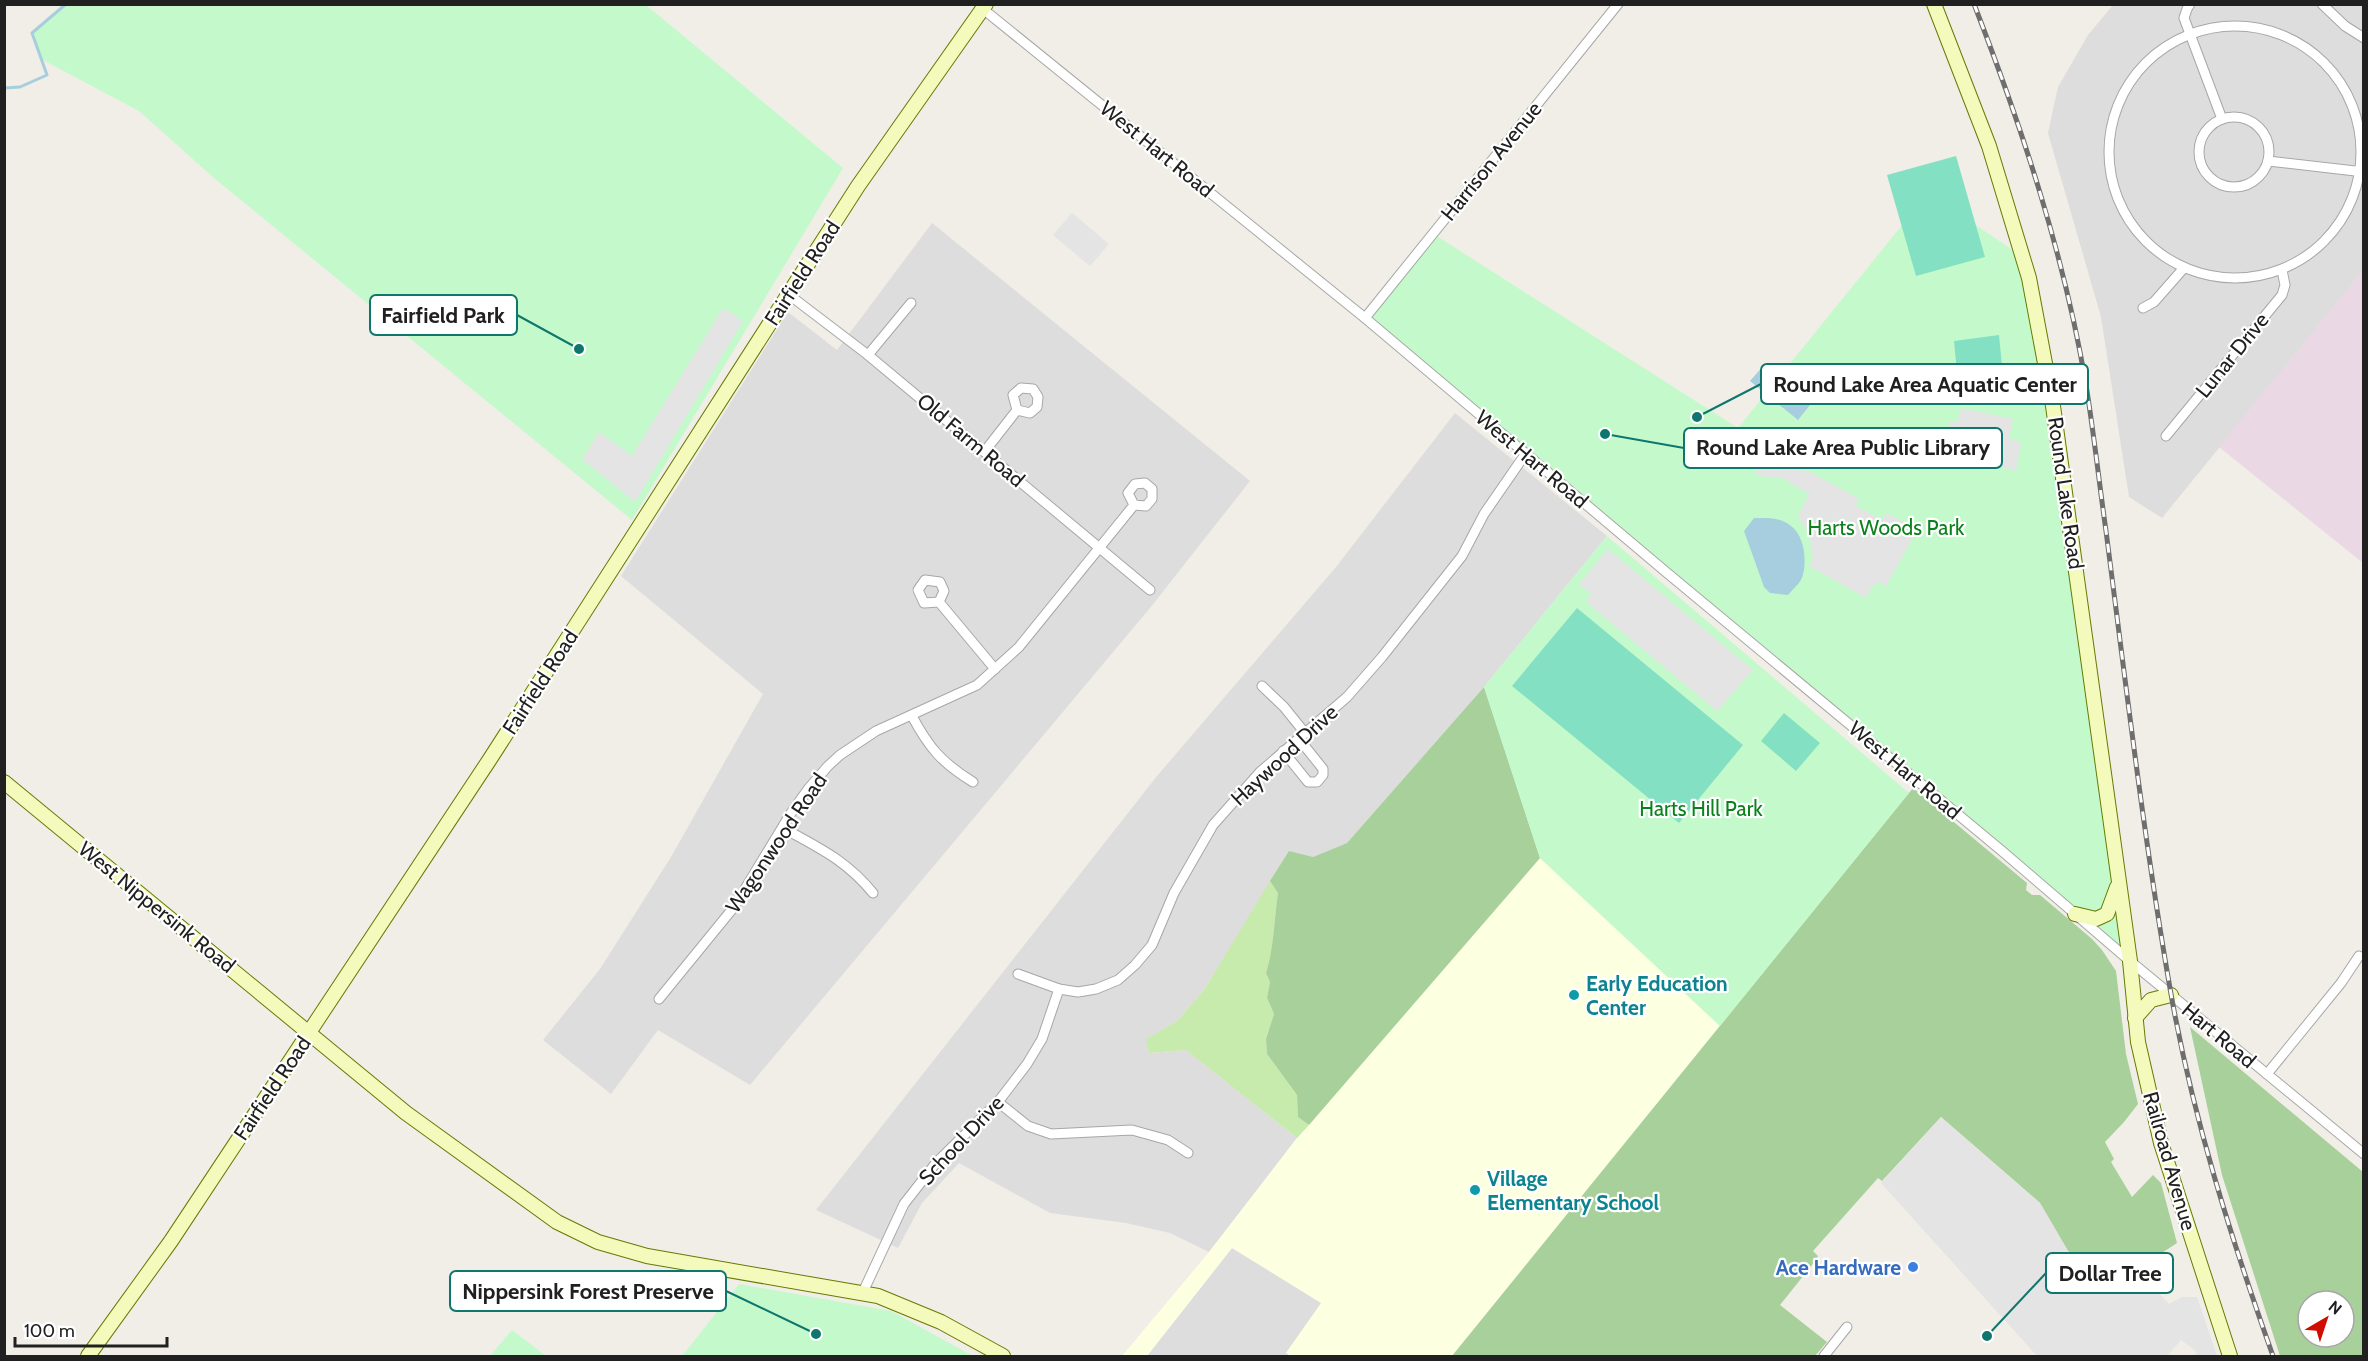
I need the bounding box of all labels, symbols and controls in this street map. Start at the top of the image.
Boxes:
street label: West Hart Road [1095,96,1219,202]
street label: Harrison Avenue [1435,96,1547,225]
street label: Fairfield Road [759,216,845,330]
callout: Fairfield Park [370,295,517,335]
text: Fairfield Park [381,302,505,329]
street label: Lunar Drive [2190,307,2274,402]
callout: Round Lake Area Aquatic Center [1761,364,2088,404]
text: Round Lake Area Aquatic Center [1773,371,2078,398]
street label: Old Farm Road [912,388,1030,492]
street label: West Hart Road [1471,405,1593,513]
street label: Round Lake Road [2043,415,2089,571]
callout: Round Lake Area Public Library [1684,428,2002,468]
text: Round Lake Area Public Library [1696,434,1990,461]
park label: Harts Woods Park [1808,515,1965,540]
street label: Fairfield Road [497,625,583,739]
street label: Haywood Drive [1226,699,1343,811]
street label: West Hart Road [1844,716,1966,824]
street label: Wagonwood Road [720,769,832,917]
park label: Harts Hill Park [1639,796,1763,821]
street label: West Nippersink Road [73,836,241,978]
place label: Early Education Center [1586,971,1728,1020]
marker: Early Education Center [1567,988,1581,1002]
street label: Hart Road [2177,997,2261,1073]
street label: Fairfield Road [228,1031,316,1145]
street label: Railroad Avenue [2138,1089,2202,1233]
street label: School Drive [913,1090,1009,1190]
place label: Village Elementary School [1487,1166,1660,1215]
marker: Village Elementary School [1468,1183,1482,1197]
callout: Dollar Tree [2046,1253,2173,1293]
place label: Ace Hardware [1776,1255,1901,1280]
marker: Ace Hardware [1906,1260,1920,1274]
text: Dollar Tree [2058,1260,2162,1287]
callout: Nippersink Forest Preserve [450,1271,726,1311]
text: Nippersink Forest Preserve [462,1278,714,1305]
north arrow [2296,1289,2356,1349]
text: N [2325,1297,2345,1319]
scale bar [15,1310,166,1348]
text: 100 m [24,1320,75,1342]

